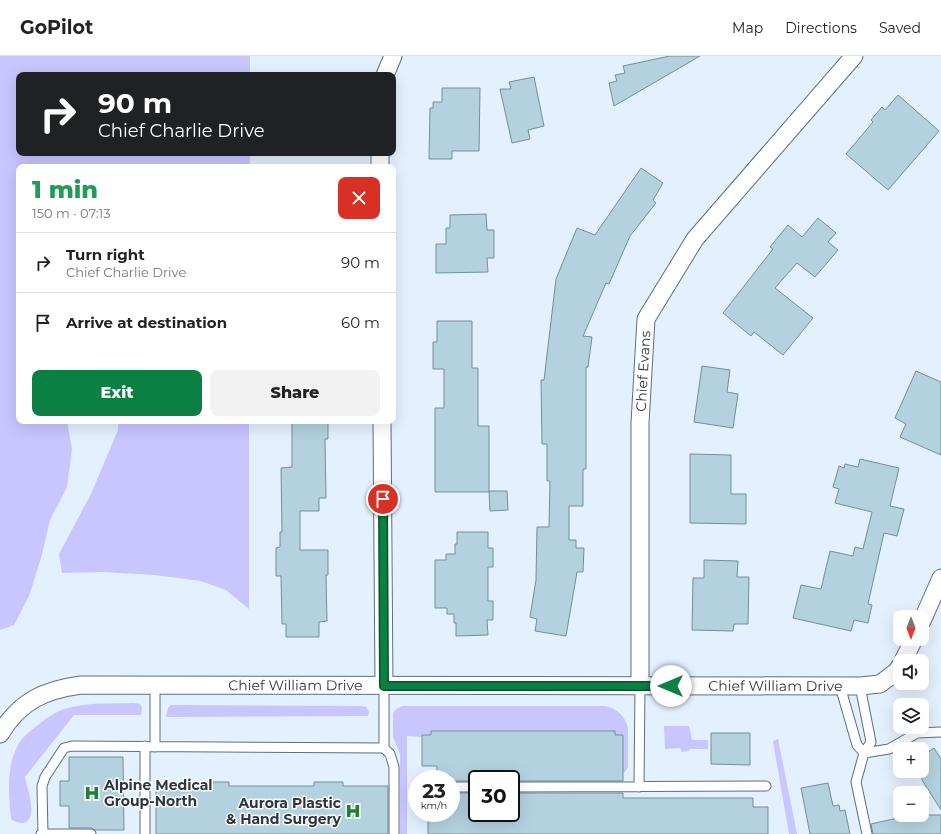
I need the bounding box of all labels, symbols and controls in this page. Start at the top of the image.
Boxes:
text: GoPilot [20,16,93,39]
text: Map [732,19,763,37]
text: Directions [785,19,857,37]
text: Saved [879,19,921,37]
text: 90 m [98,86,172,120]
icon: right [32,88,84,140]
text: Chief Charlie Drive [98,120,265,142]
text: 1 min [32,175,98,204]
button: close [338,177,380,219]
text: 150 m · 07:13 [32,205,111,221]
text: Turn right [66,245,145,264]
icon: right [32,252,54,274]
text: 90 m [341,253,380,272]
text: Chief Charlie Drive [66,264,186,280]
icon: arrive [32,312,54,334]
text: Arrive at destination [66,313,227,332]
text: 60 m [341,313,380,332]
street label: Chief Evans [632,330,654,412]
button: Exit [32,370,202,416]
button: Share [210,370,380,416]
pin [366,482,400,516]
icon: arrive [372,488,394,510]
north arrow [893,610,929,646]
map controls [893,610,929,822]
button: sound [893,654,929,690]
position arrow [650,665,692,707]
street label: Chief William Drive [228,676,362,694]
street label: Chief William Drive [708,677,842,695]
button: layers [893,698,929,734]
button: + [893,742,929,778]
speed limit sign: 30 [468,770,520,822]
place label: Alpine Medical Group-North [103,776,213,810]
text: 23 [422,779,446,803]
hospital icon: Alpine Medical Group-North [83,784,101,802]
button: − [893,786,929,822]
place label: Aurora Plastic & Hand Surgery [226,794,342,828]
text: km/h [421,799,447,812]
hospital icon: Aurora Plastic & Hand Surgery [344,802,362,820]

